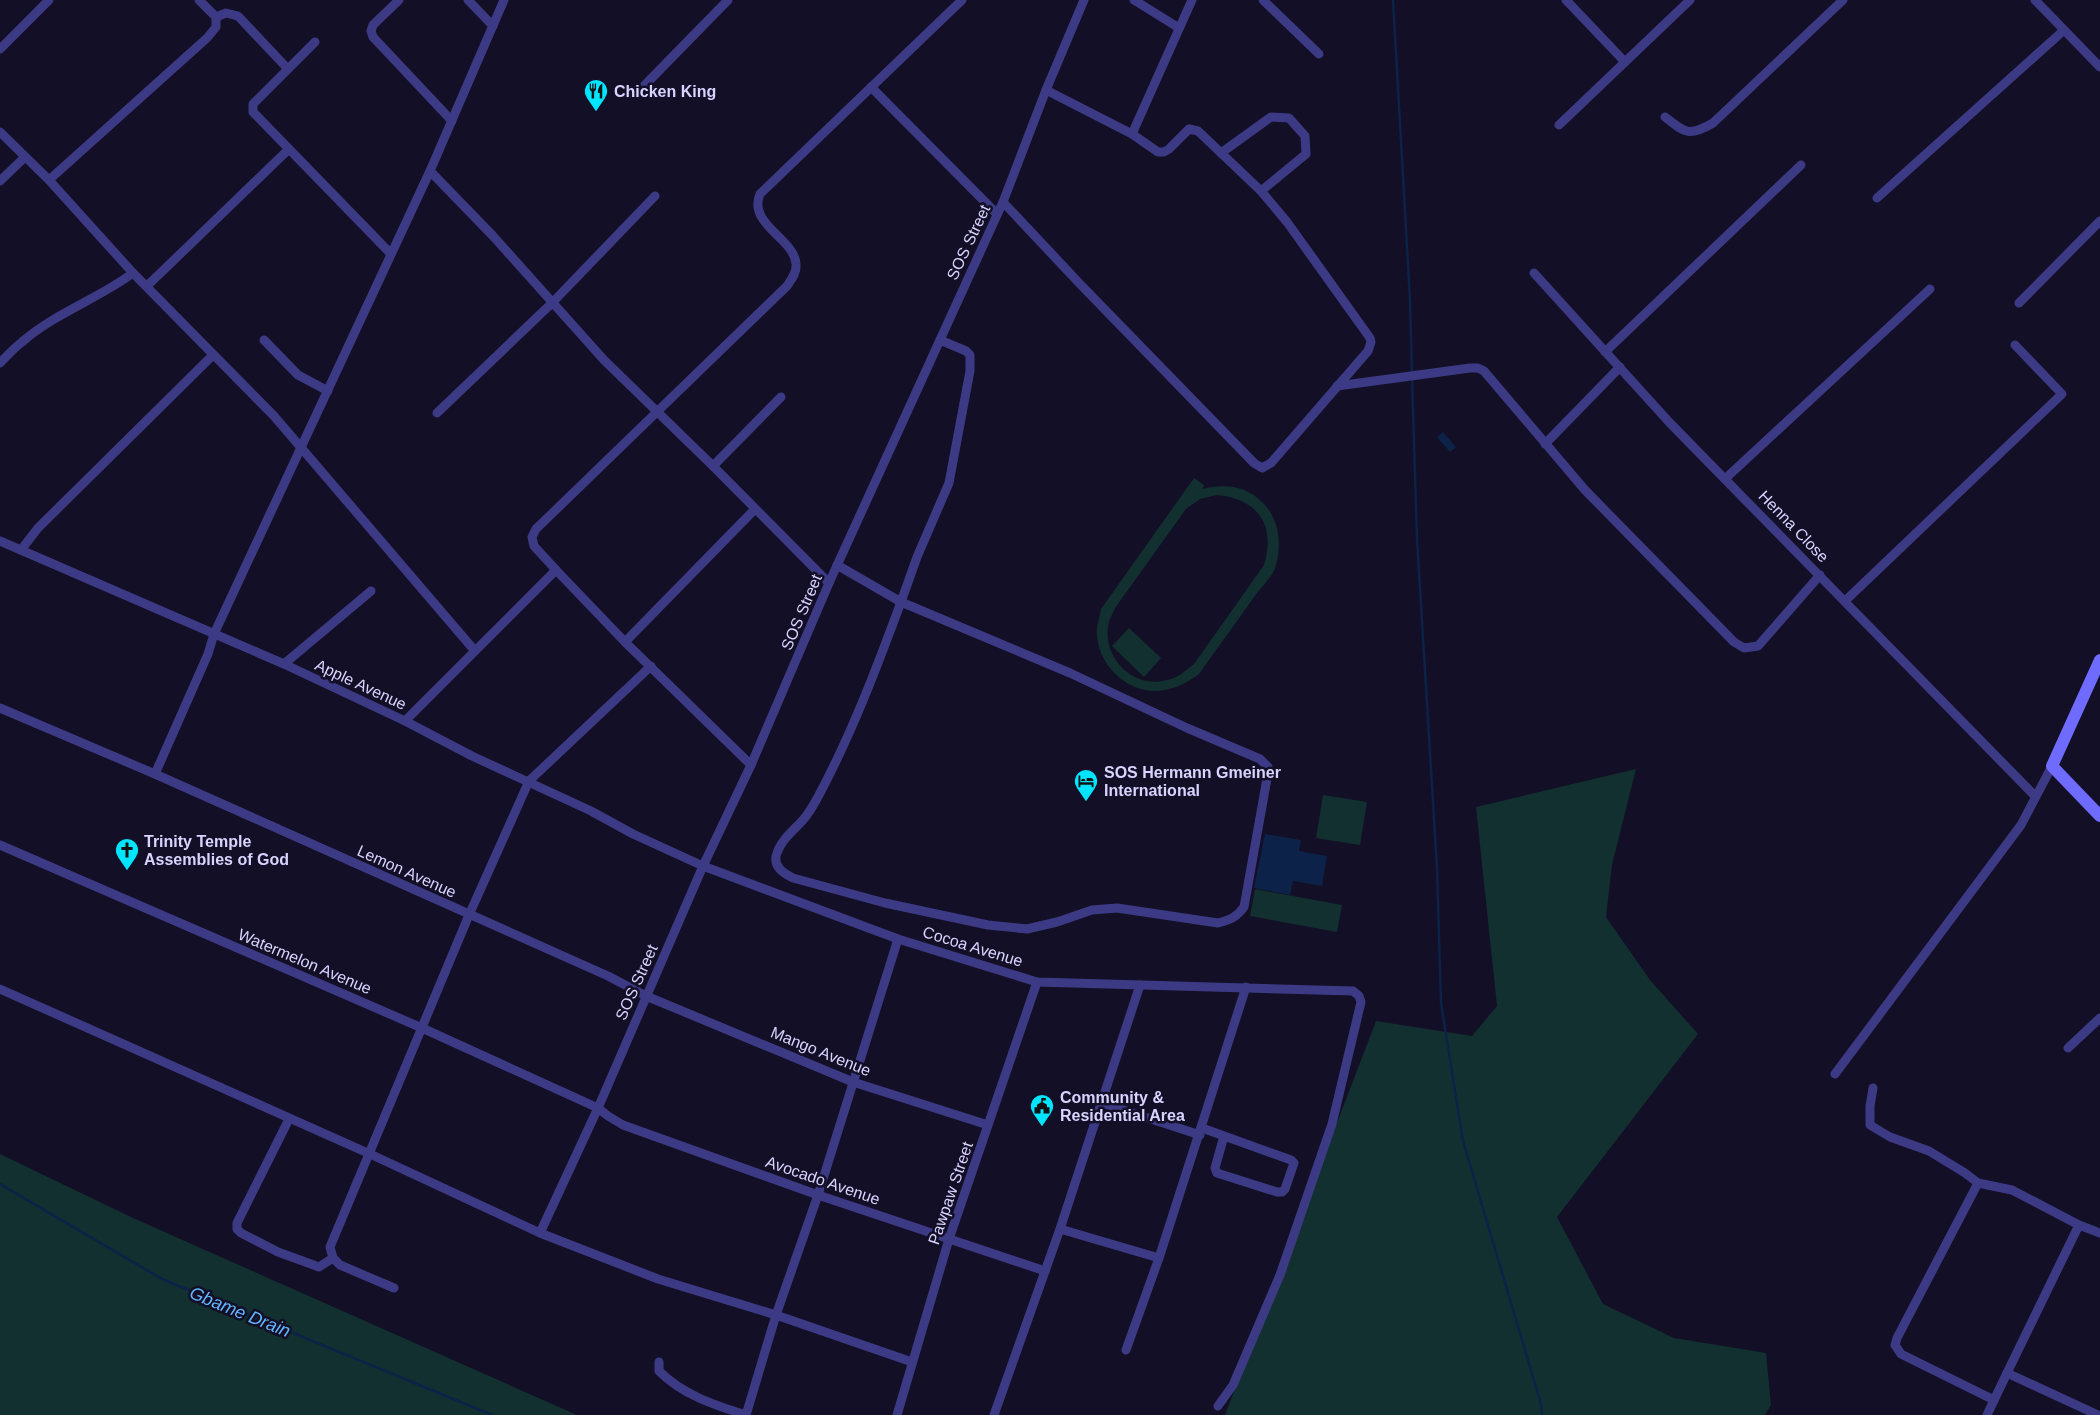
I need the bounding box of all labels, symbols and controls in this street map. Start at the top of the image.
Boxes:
restaurant icon: Chicken King [583,78,609,112]
place label: Chicken King [614,83,716,100]
street label: SOS Street [944,201,993,282]
street label: Henna Close [1755,487,1832,566]
street label: SOS Street [778,571,825,653]
street label: Apple Avenue [313,656,409,713]
place label: SOS Hermann Gmeiner International [1104,764,1281,799]
hotel icon: SOS Hermann Gmeiner International [1073,768,1099,802]
place label: Trinity Temple Assemblies of God [144,833,289,868]
church icon: Trinity Temple Assemblies of God [114,837,140,871]
street label: Lemon Avenue [355,842,459,901]
street label: Cocoa Avenue [921,923,1025,970]
street label: Watermelon Avenue [236,926,374,997]
street label: SOS Street [612,941,661,1023]
street label: Mango Avenue [768,1024,873,1079]
place label: Community & Residential Area [1060,1089,1185,1124]
public building icon: Community & Residential Area [1029,1093,1055,1127]
street label: Pawpaw Street [925,1139,976,1247]
street label: Avocado Avenue [764,1153,882,1208]
water label: Gbame Drain [187,1283,293,1341]

